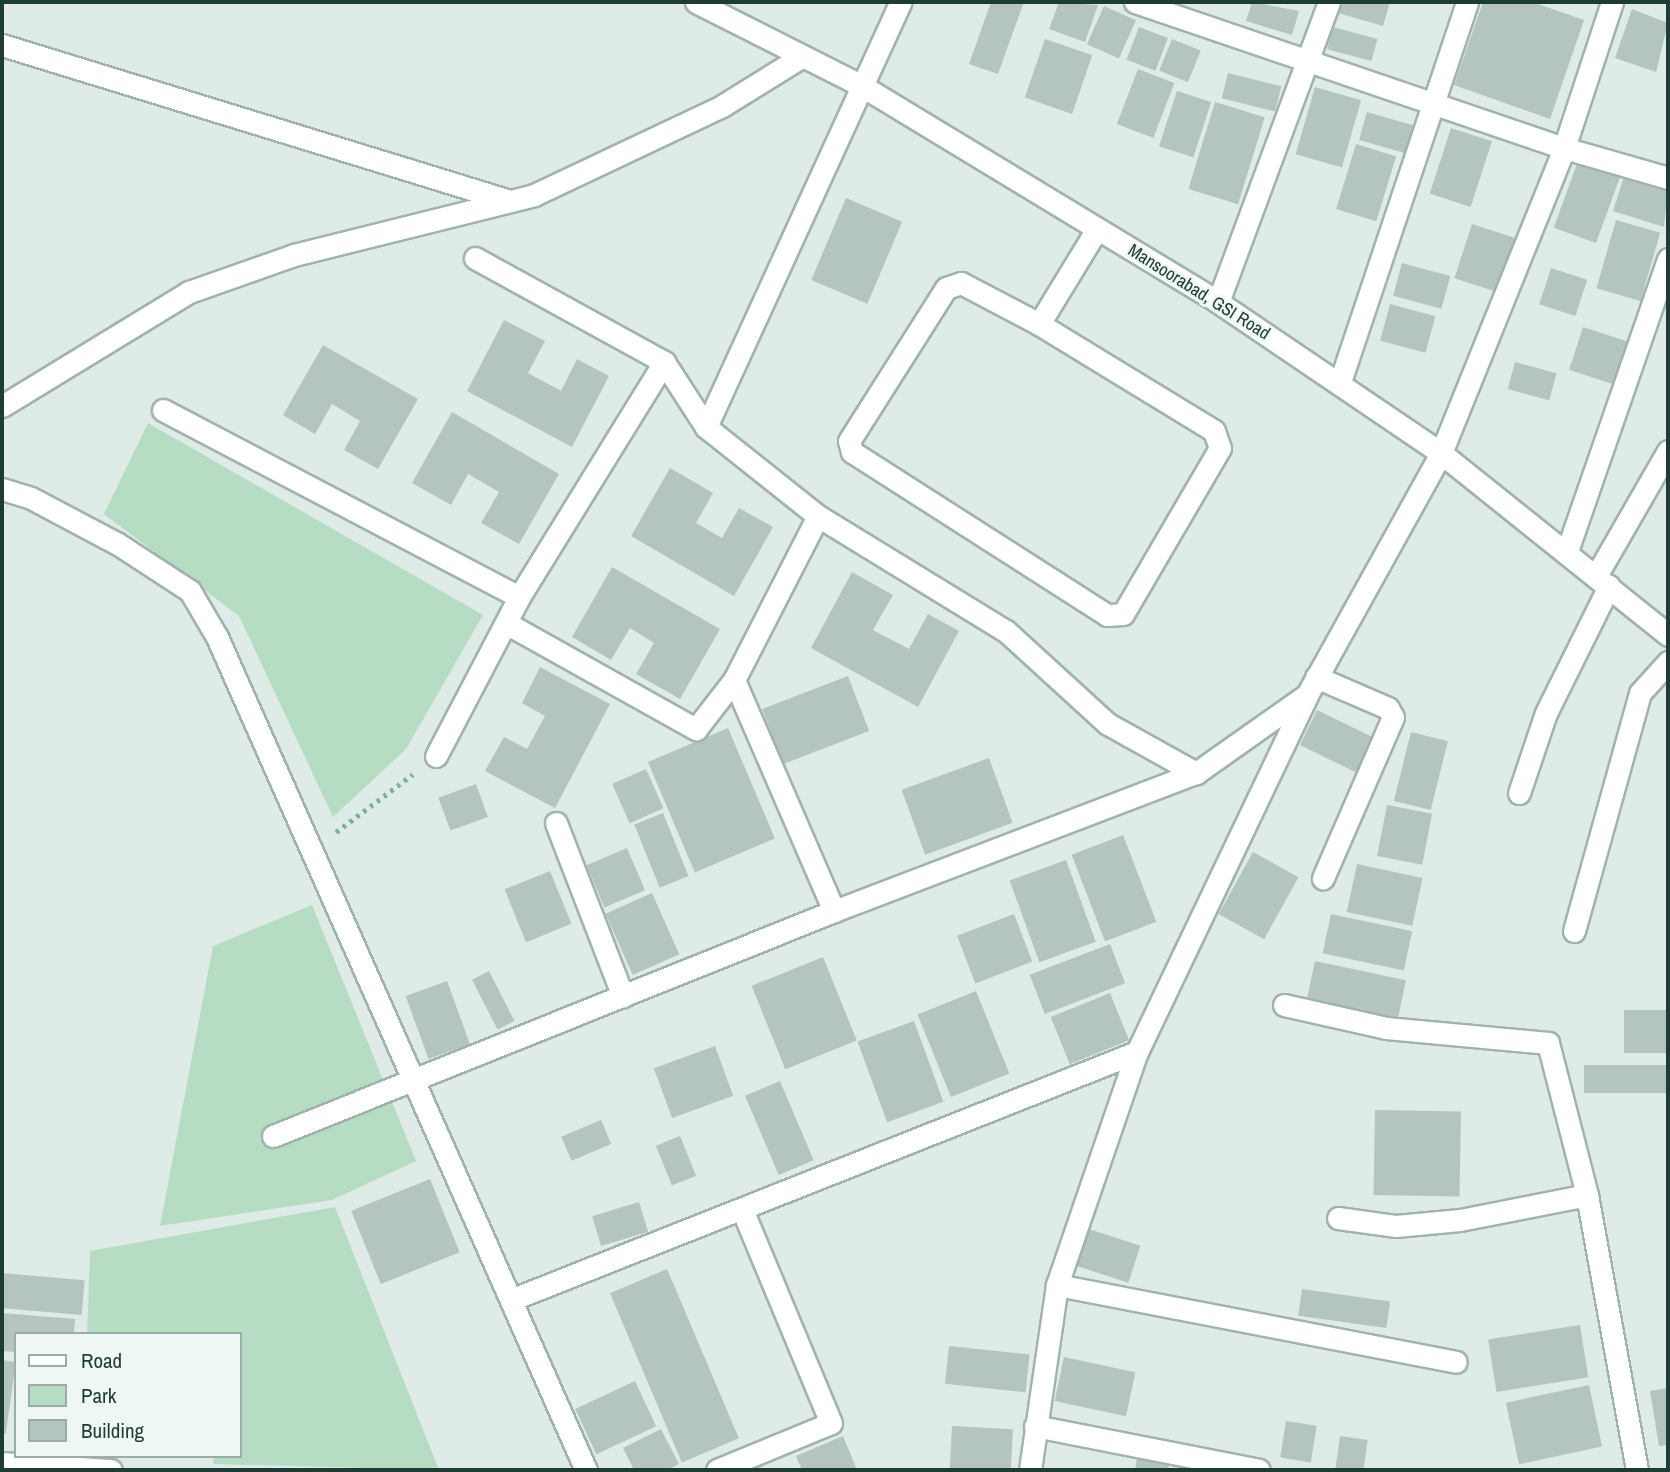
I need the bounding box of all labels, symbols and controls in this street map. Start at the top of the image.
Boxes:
street label: Mansoorabad, GSI Road [1124,240,1274,344]
legend [14,1332,242,1458]
text: Road [81,1346,122,1375]
text: Park [81,1381,116,1410]
text: Building [81,1416,144,1445]

